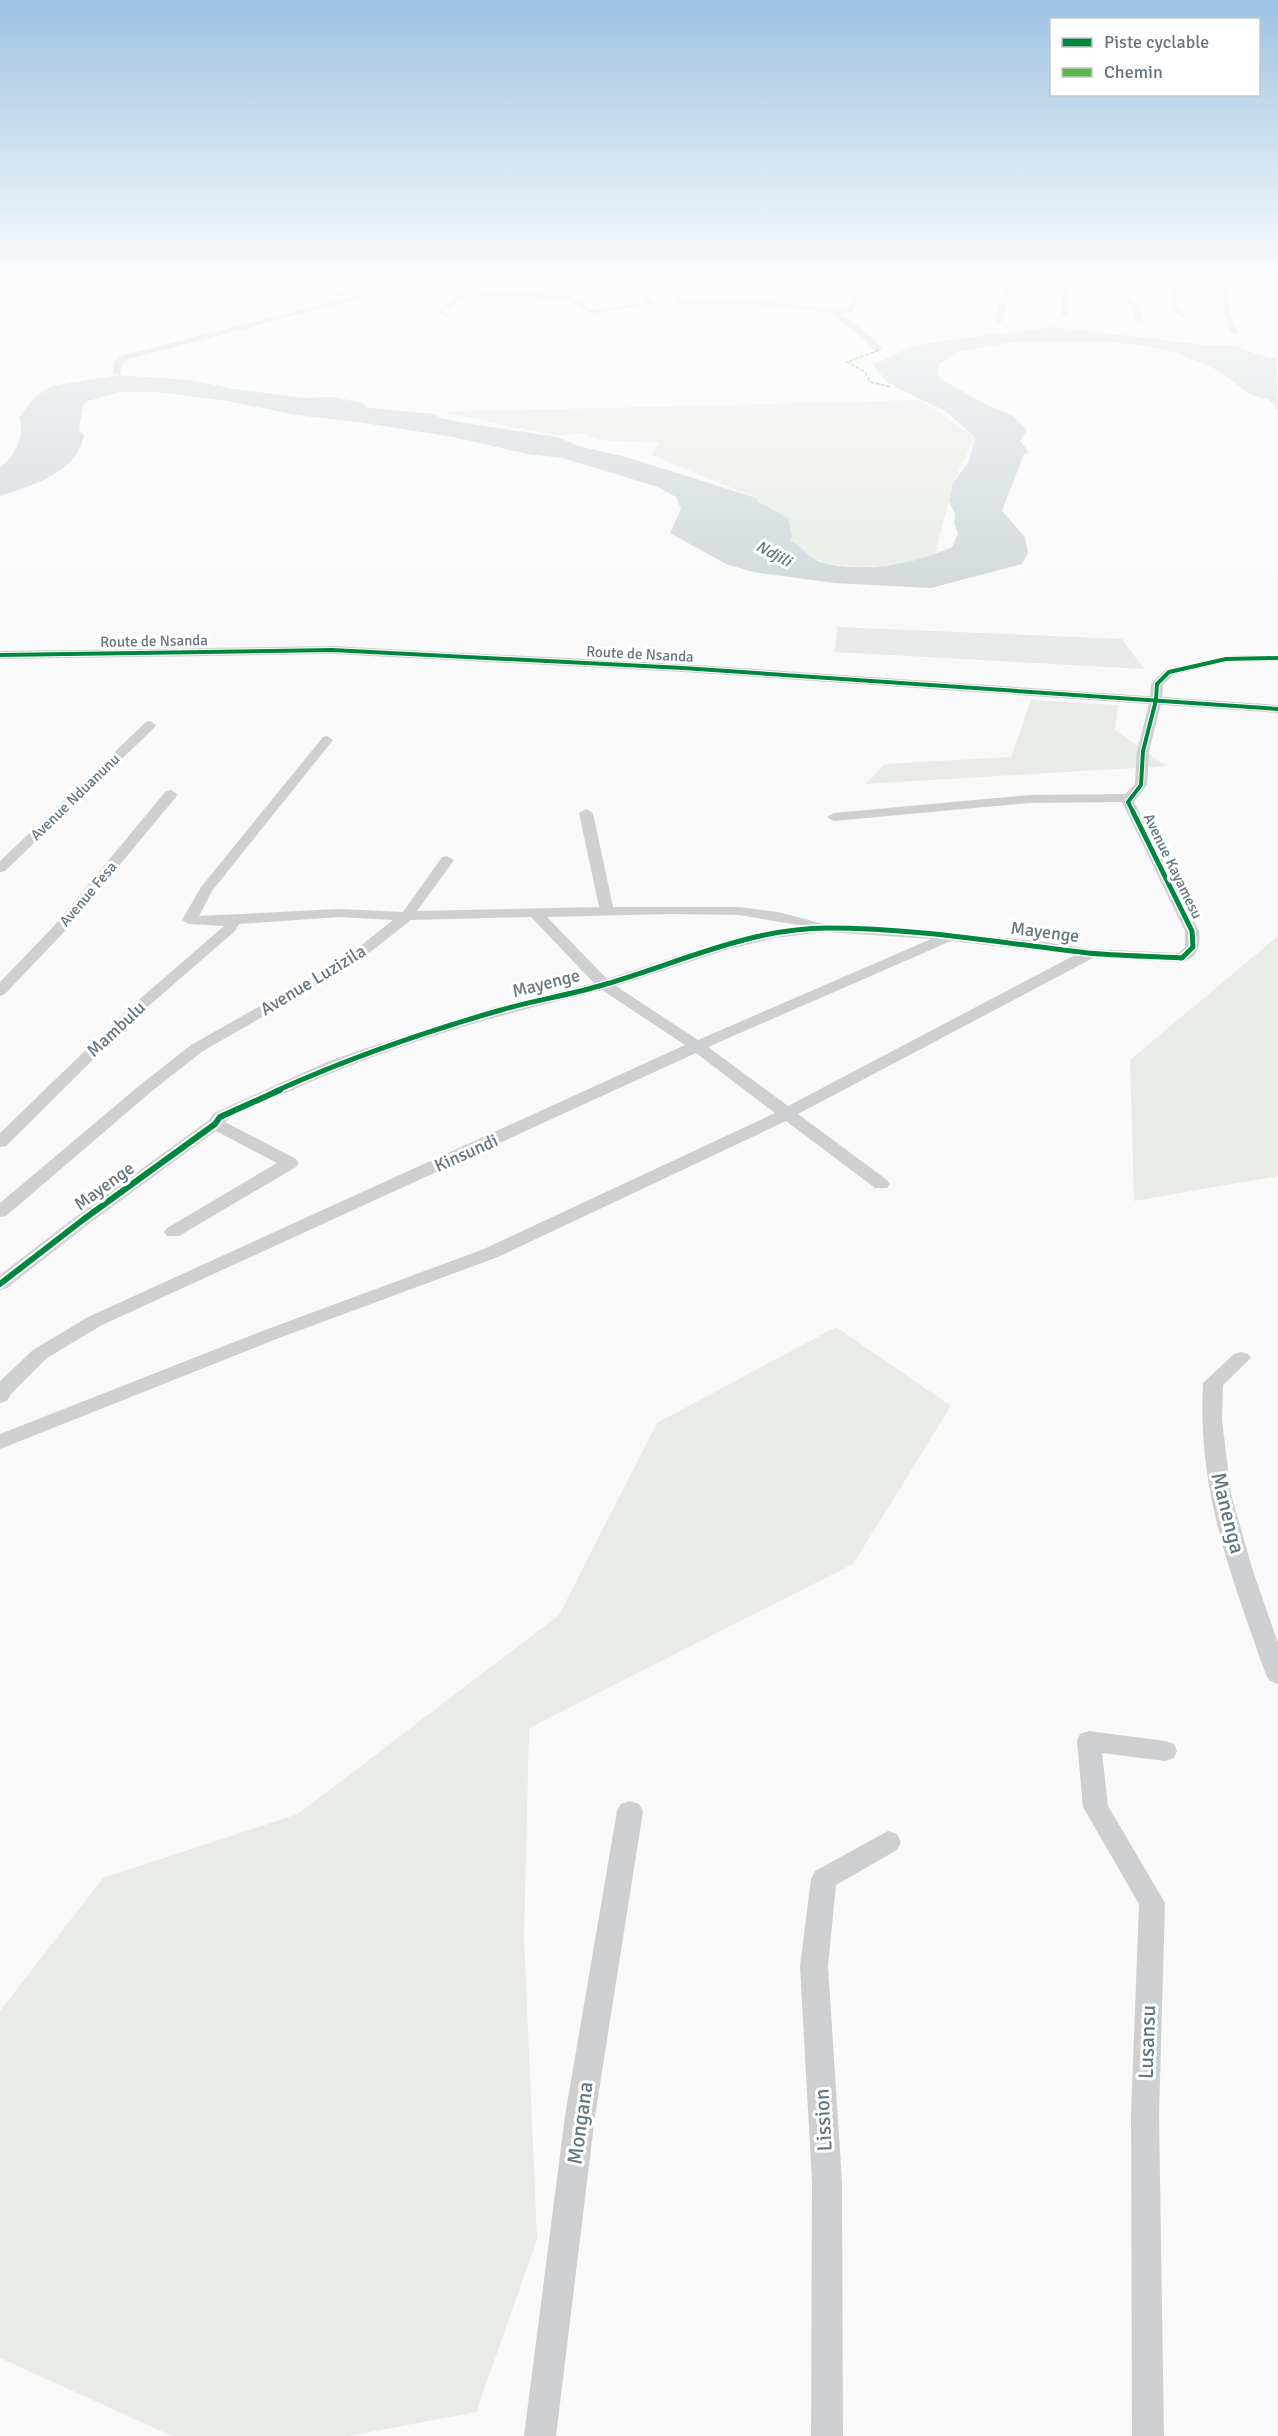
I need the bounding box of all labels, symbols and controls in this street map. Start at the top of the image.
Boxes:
legend [1050,18,1260,96]
text: Piste cyclable [1104,31,1209,53]
text: Chemin [1104,61,1163,83]
water label: Ndjili [752,536,796,572]
street label: Route de Nsanda [100,631,208,651]
street label: Route de Nsanda [586,642,694,666]
street label: Avenue Nduanunu [27,750,123,844]
street label: Avenue Kayamesu [1140,810,1206,922]
street label: Avenue Fesa [56,858,120,930]
street label: Mayenge [1009,917,1081,947]
street label: Avenue Luzizila [256,940,370,1020]
street label: Mayenge [510,964,582,1002]
street label: Mambulu [82,996,150,1062]
street label: Kinsundi [431,1129,501,1177]
street label: Mayenge [70,1157,138,1215]
street label: Manenga [1205,1470,1251,1556]
street label: Lusansu [1133,2005,1161,2079]
street label: Mongana [561,2080,599,2166]
street label: Lission [808,2088,838,2152]

